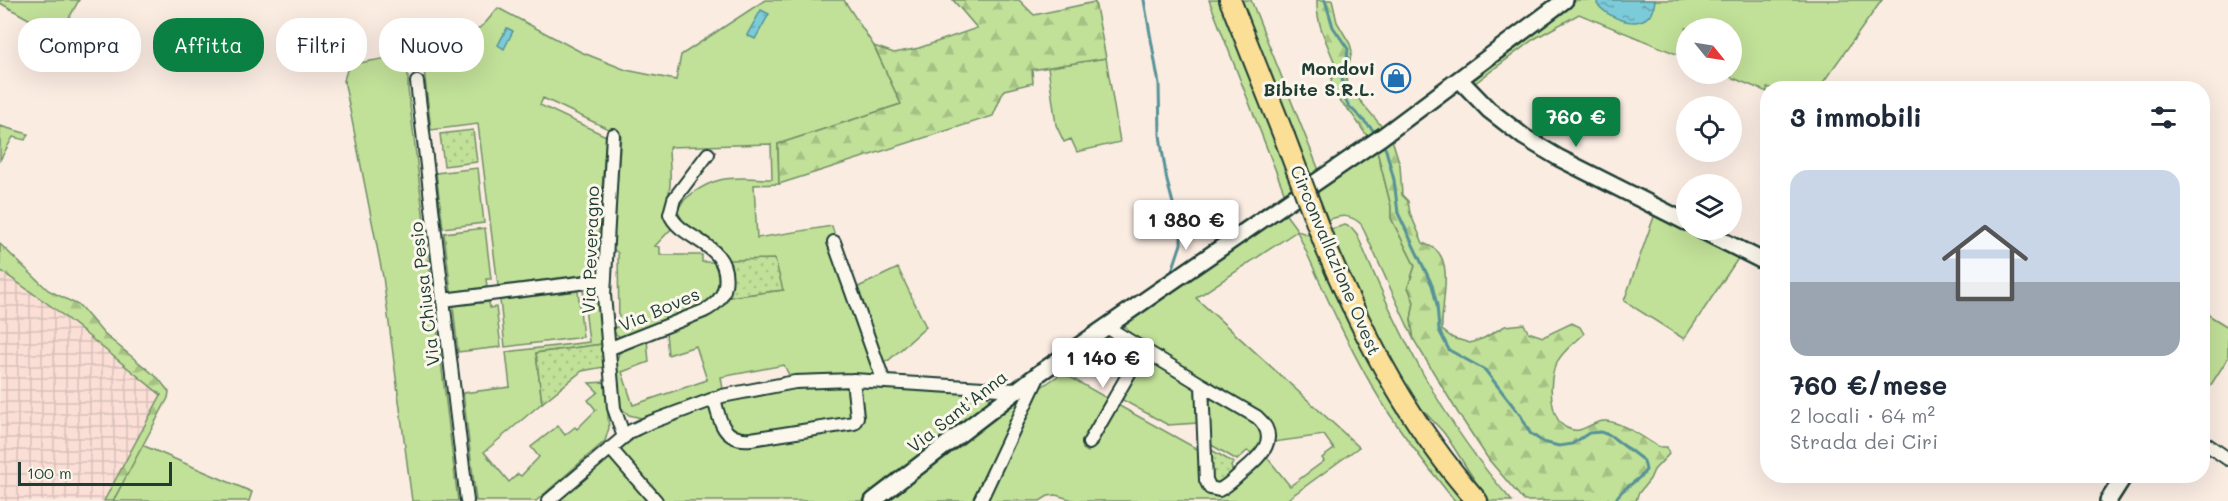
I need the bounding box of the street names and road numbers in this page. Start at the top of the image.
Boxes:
street label: Circonvallazione Ovest [1285,161,1387,359]
street label: Via Peveragno [576,185,604,314]
street label: Via Chiusa Pesio [403,220,445,368]
street label: Via Boves [615,281,703,337]
street label: Via Sant'Anna [902,364,1012,458]

